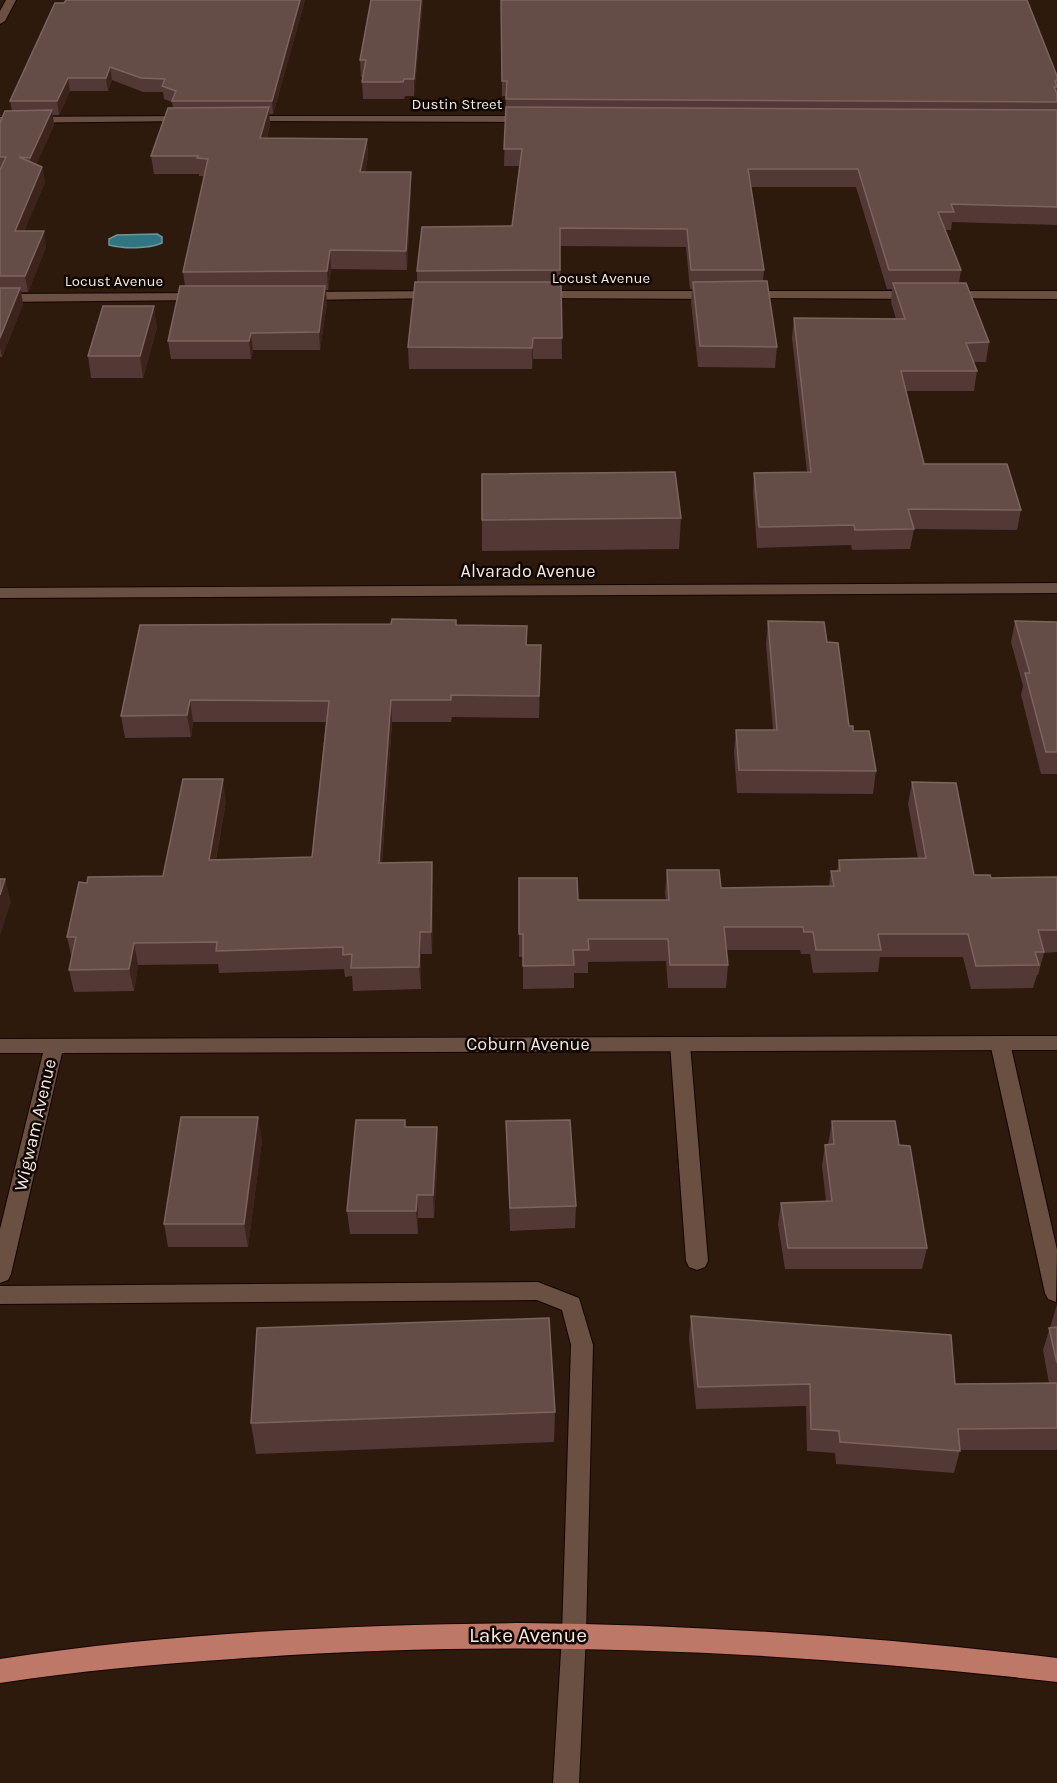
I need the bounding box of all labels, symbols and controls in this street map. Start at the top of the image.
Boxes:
street label: Dustin Street [412,95,503,113]
street label: Locust Avenue [552,269,650,287]
street label: Locust Avenue [65,272,163,290]
street label: Alvarado Avenue [461,560,595,582]
street label: Coburn Avenue [466,1033,590,1055]
street label: Wigwam Avenue [9,1057,61,1193]
street label: Lake Avenue [469,1623,587,1647]

